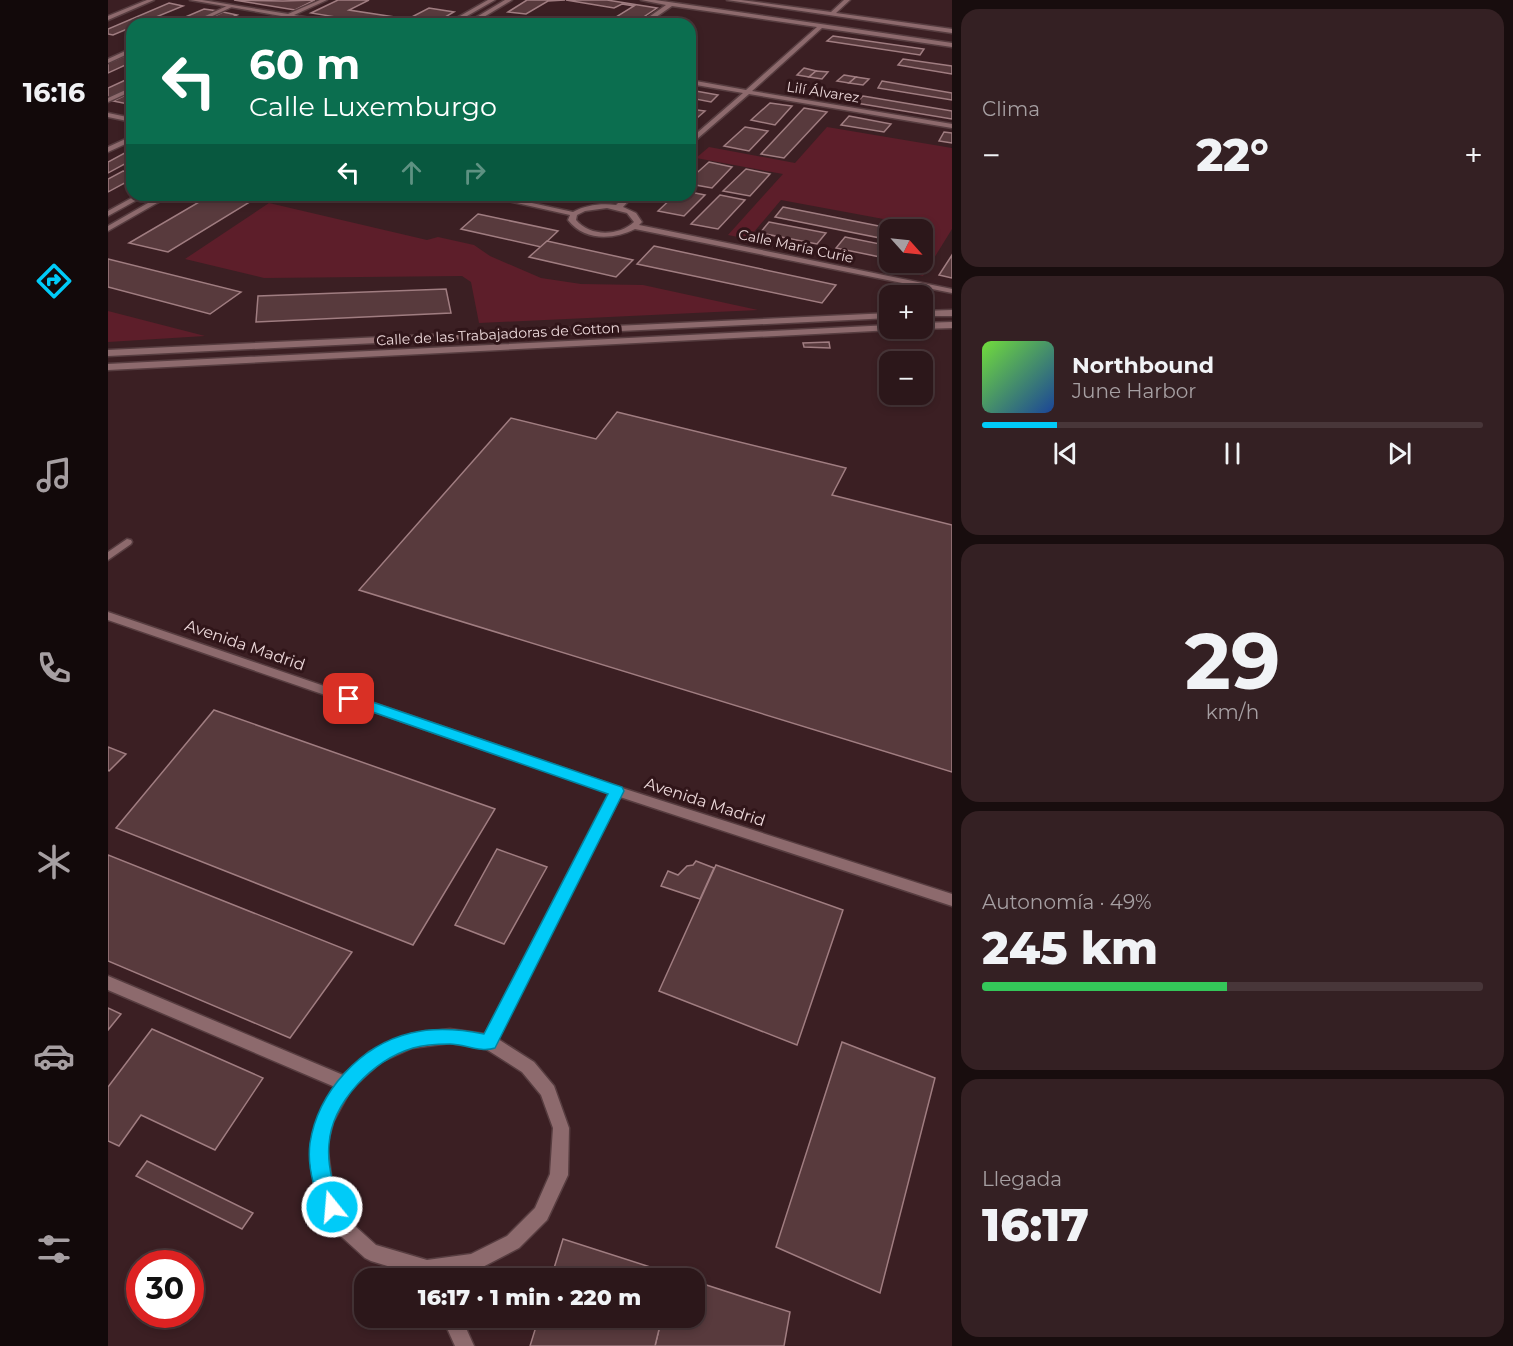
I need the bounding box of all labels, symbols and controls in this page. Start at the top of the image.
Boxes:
text: 60 m [249,38,360,90]
icon: left [150,42,228,120]
text: 16:16 [23,76,85,109]
street label: Lilí Álvarez [785,77,861,107]
text: Calle Luxemburgo [249,90,497,123]
text: Clima [982,97,1040,121]
text: 22° [1196,127,1269,182]
text: − [982,135,1001,175]
text: + [1464,135,1483,175]
icon: left [332,156,365,189]
icon: ahead [395,156,428,189]
icon: right [458,156,491,189]
north arrow [879,219,933,273]
map controls [879,219,933,405]
street label: Calle María Curie [737,225,855,267]
icon: directions [33,260,75,302]
button: + [879,285,933,339]
street label: Calle de las Trabajadoras de Cotton [376,319,620,349]
button: − [879,351,933,405]
text: Northbound [1072,352,1214,379]
text: June Harbor [1072,379,1196,403]
icon: previous [1049,437,1082,470]
icon: pause [1216,437,1249,470]
icon: next [1383,437,1416,470]
icon: music [33,454,75,496]
text: 29 [1185,613,1280,709]
street label: Avenida Madrid [182,616,308,674]
icon: phone [33,647,75,689]
pin [323,673,374,724]
icon: arrive [332,682,365,715]
text: km/h [1206,700,1259,724]
street label: Avenida Madrid [642,774,768,830]
icon: climate [33,841,75,883]
text: Autonomía · 49% [982,890,1152,914]
text: 245 km [982,920,1158,975]
icon: car [33,1035,75,1077]
text: Llegada [982,1167,1062,1191]
position arrow [300,1175,364,1239]
text: 16:17 [982,1197,1089,1252]
icon: filters [33,1228,75,1270]
speed limit sign: 30 [126,1250,204,1328]
text: 16:17 · 1 min · 220 m [418,1284,641,1311]

